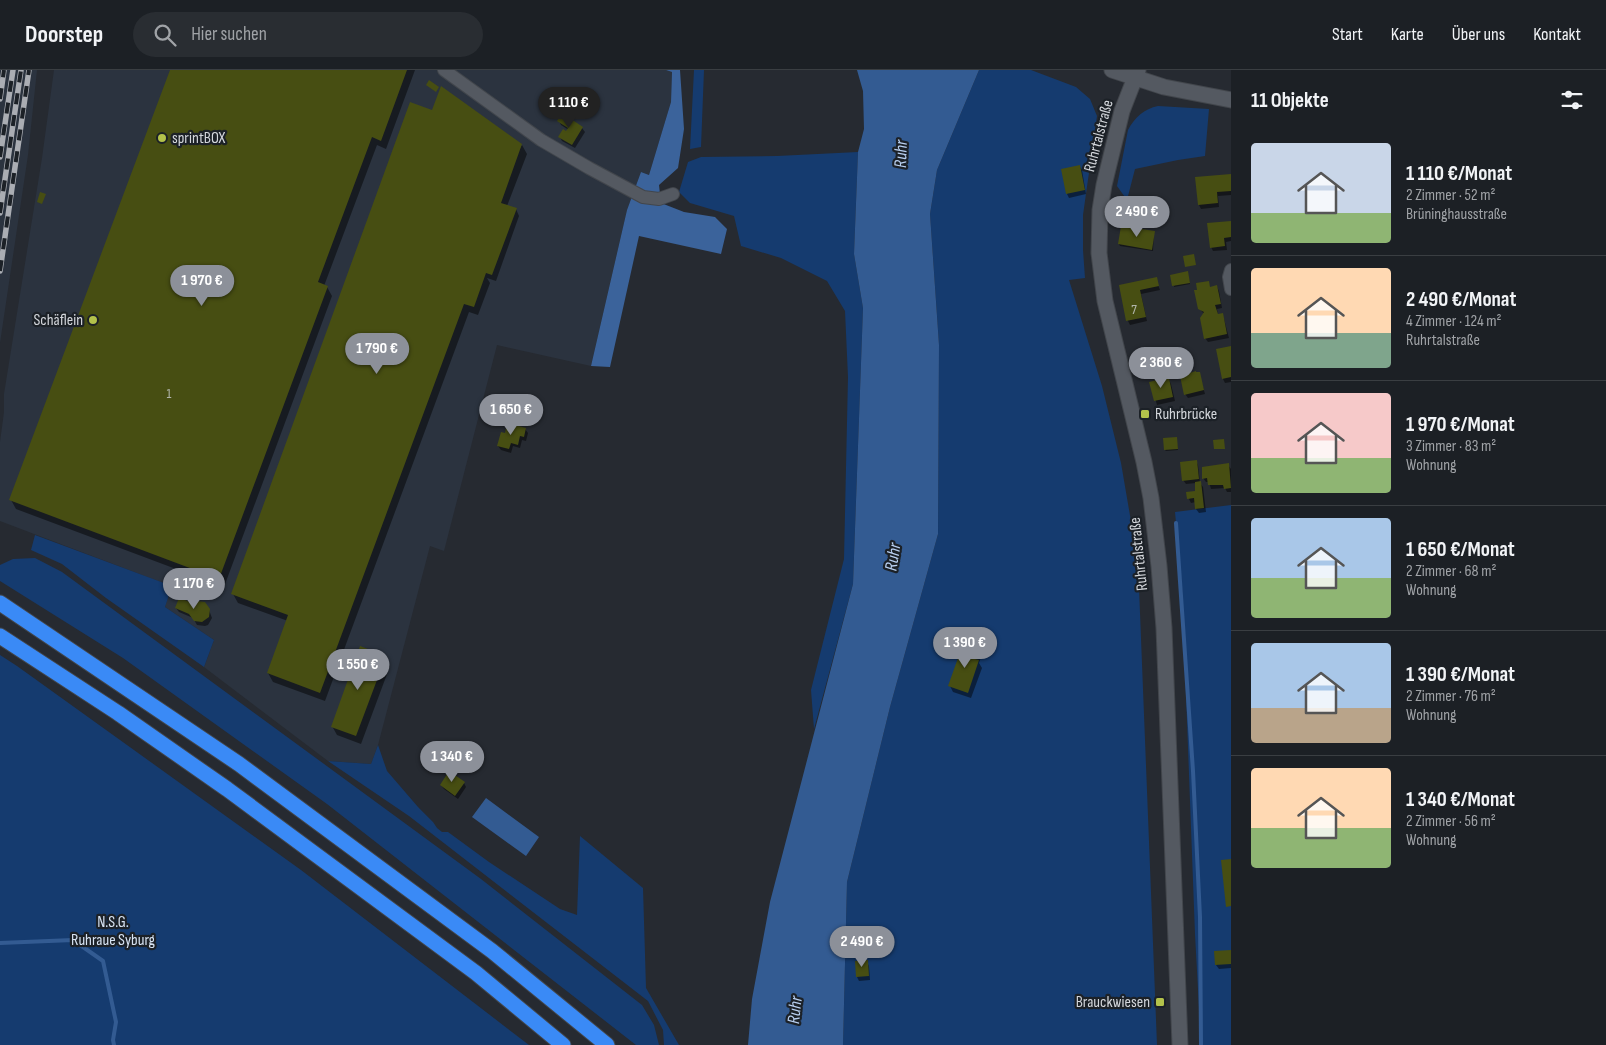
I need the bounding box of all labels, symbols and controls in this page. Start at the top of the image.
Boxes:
search box [133,12,483,57]
text: Doorstep [25,20,103,49]
icon: search [151,21,179,49]
text: Hier suchen [191,23,267,46]
text: Start [1332,24,1363,45]
text: Karte [1391,24,1424,45]
text: Über uns [1452,24,1505,45]
text: Kontakt [1533,24,1581,45]
icon: filters [1558,86,1586,114]
pin: 1 110 € [523,87,615,129]
text: 11 Objekte [1251,88,1329,113]
text: 1 110 € [549,93,589,112]
street label: Ruhrtalstraße [1080,98,1118,174]
place label: sprintBOX [172,129,226,148]
marker: sprintBOX [156,132,168,144]
water label: Ruhr [890,139,912,168]
text: 1 110 €/Monat [1406,161,1512,186]
icon: home [1291,163,1351,223]
text: 2 Zimmer · 52 m² [1406,186,1495,205]
pin: 2 490 € [1091,196,1183,238]
text: 2 490 € [1116,202,1158,221]
text: Brüninghausstraße [1406,205,1507,224]
pin: 1 970 € [156,264,248,307]
text: 1 970 € [181,271,223,290]
text: 2 490 €/Monat [1406,287,1516,312]
icon: home [1291,288,1351,348]
house number: 7 [1131,301,1137,318]
place label: Schäflein [33,311,83,330]
text: 4 Zimmer · 124 m² [1406,312,1501,331]
marker: Schäflein [87,314,99,326]
text: Ruhrtalstraße [1406,331,1480,350]
pin: 1 790 € [331,332,423,375]
text: 1 790 € [356,339,398,358]
pin: 2 360 € [1115,346,1207,389]
text: 2 360 € [1140,353,1182,372]
house number: 1 [167,385,172,402]
pin: 1 650 € [465,394,557,436]
text: 1 650 € [490,400,532,419]
place label: Ruhrbrücke [1155,405,1217,424]
marker: Ruhrbrücke [1139,408,1151,420]
text: 1 970 €/Monat [1406,412,1515,437]
icon: home [1291,413,1351,473]
text: 3 Zimmer · 83 m² [1406,437,1496,456]
text: Wohnung [1406,456,1456,475]
street label: Ruhrtalstraße [1126,516,1152,592]
text: 1 650 €/Monat [1406,537,1515,562]
icon: home [1291,538,1351,598]
water label: Ruhr [880,541,906,573]
text: 2 Zimmer · 68 m² [1406,562,1496,581]
pin: 1 170 € [148,568,240,610]
text: 1 170 € [174,574,214,593]
text: Wohnung [1406,581,1456,600]
pin: 1 390 € [919,626,1011,669]
text: 1 390 € [944,633,986,652]
pin: 1 550 € [312,648,404,691]
text: 1 550 € [337,655,379,674]
text: 1 390 €/Monat [1406,662,1515,687]
icon: home [1291,663,1351,723]
text: 2 Zimmer · 76 m² [1406,687,1496,706]
text: Wohnung [1406,706,1456,725]
pin: 1 340 € [406,740,498,783]
text: 1 340 € [431,747,473,766]
text: 1 340 €/Monat [1406,787,1515,812]
icon: home [1291,788,1351,848]
text: 2 Zimmer · 56 m² [1406,812,1496,831]
text: Wohnung [1406,831,1456,850]
park label: N.S.G. Ruhraue Syburg [71,913,155,950]
pin: 2 490 € [816,926,908,968]
text: 2 490 € [841,932,883,951]
place label: Brauckwiesen [1076,993,1150,1012]
water label: Ruhr [783,994,807,1025]
marker: Brauckwiesen [1154,996,1166,1008]

